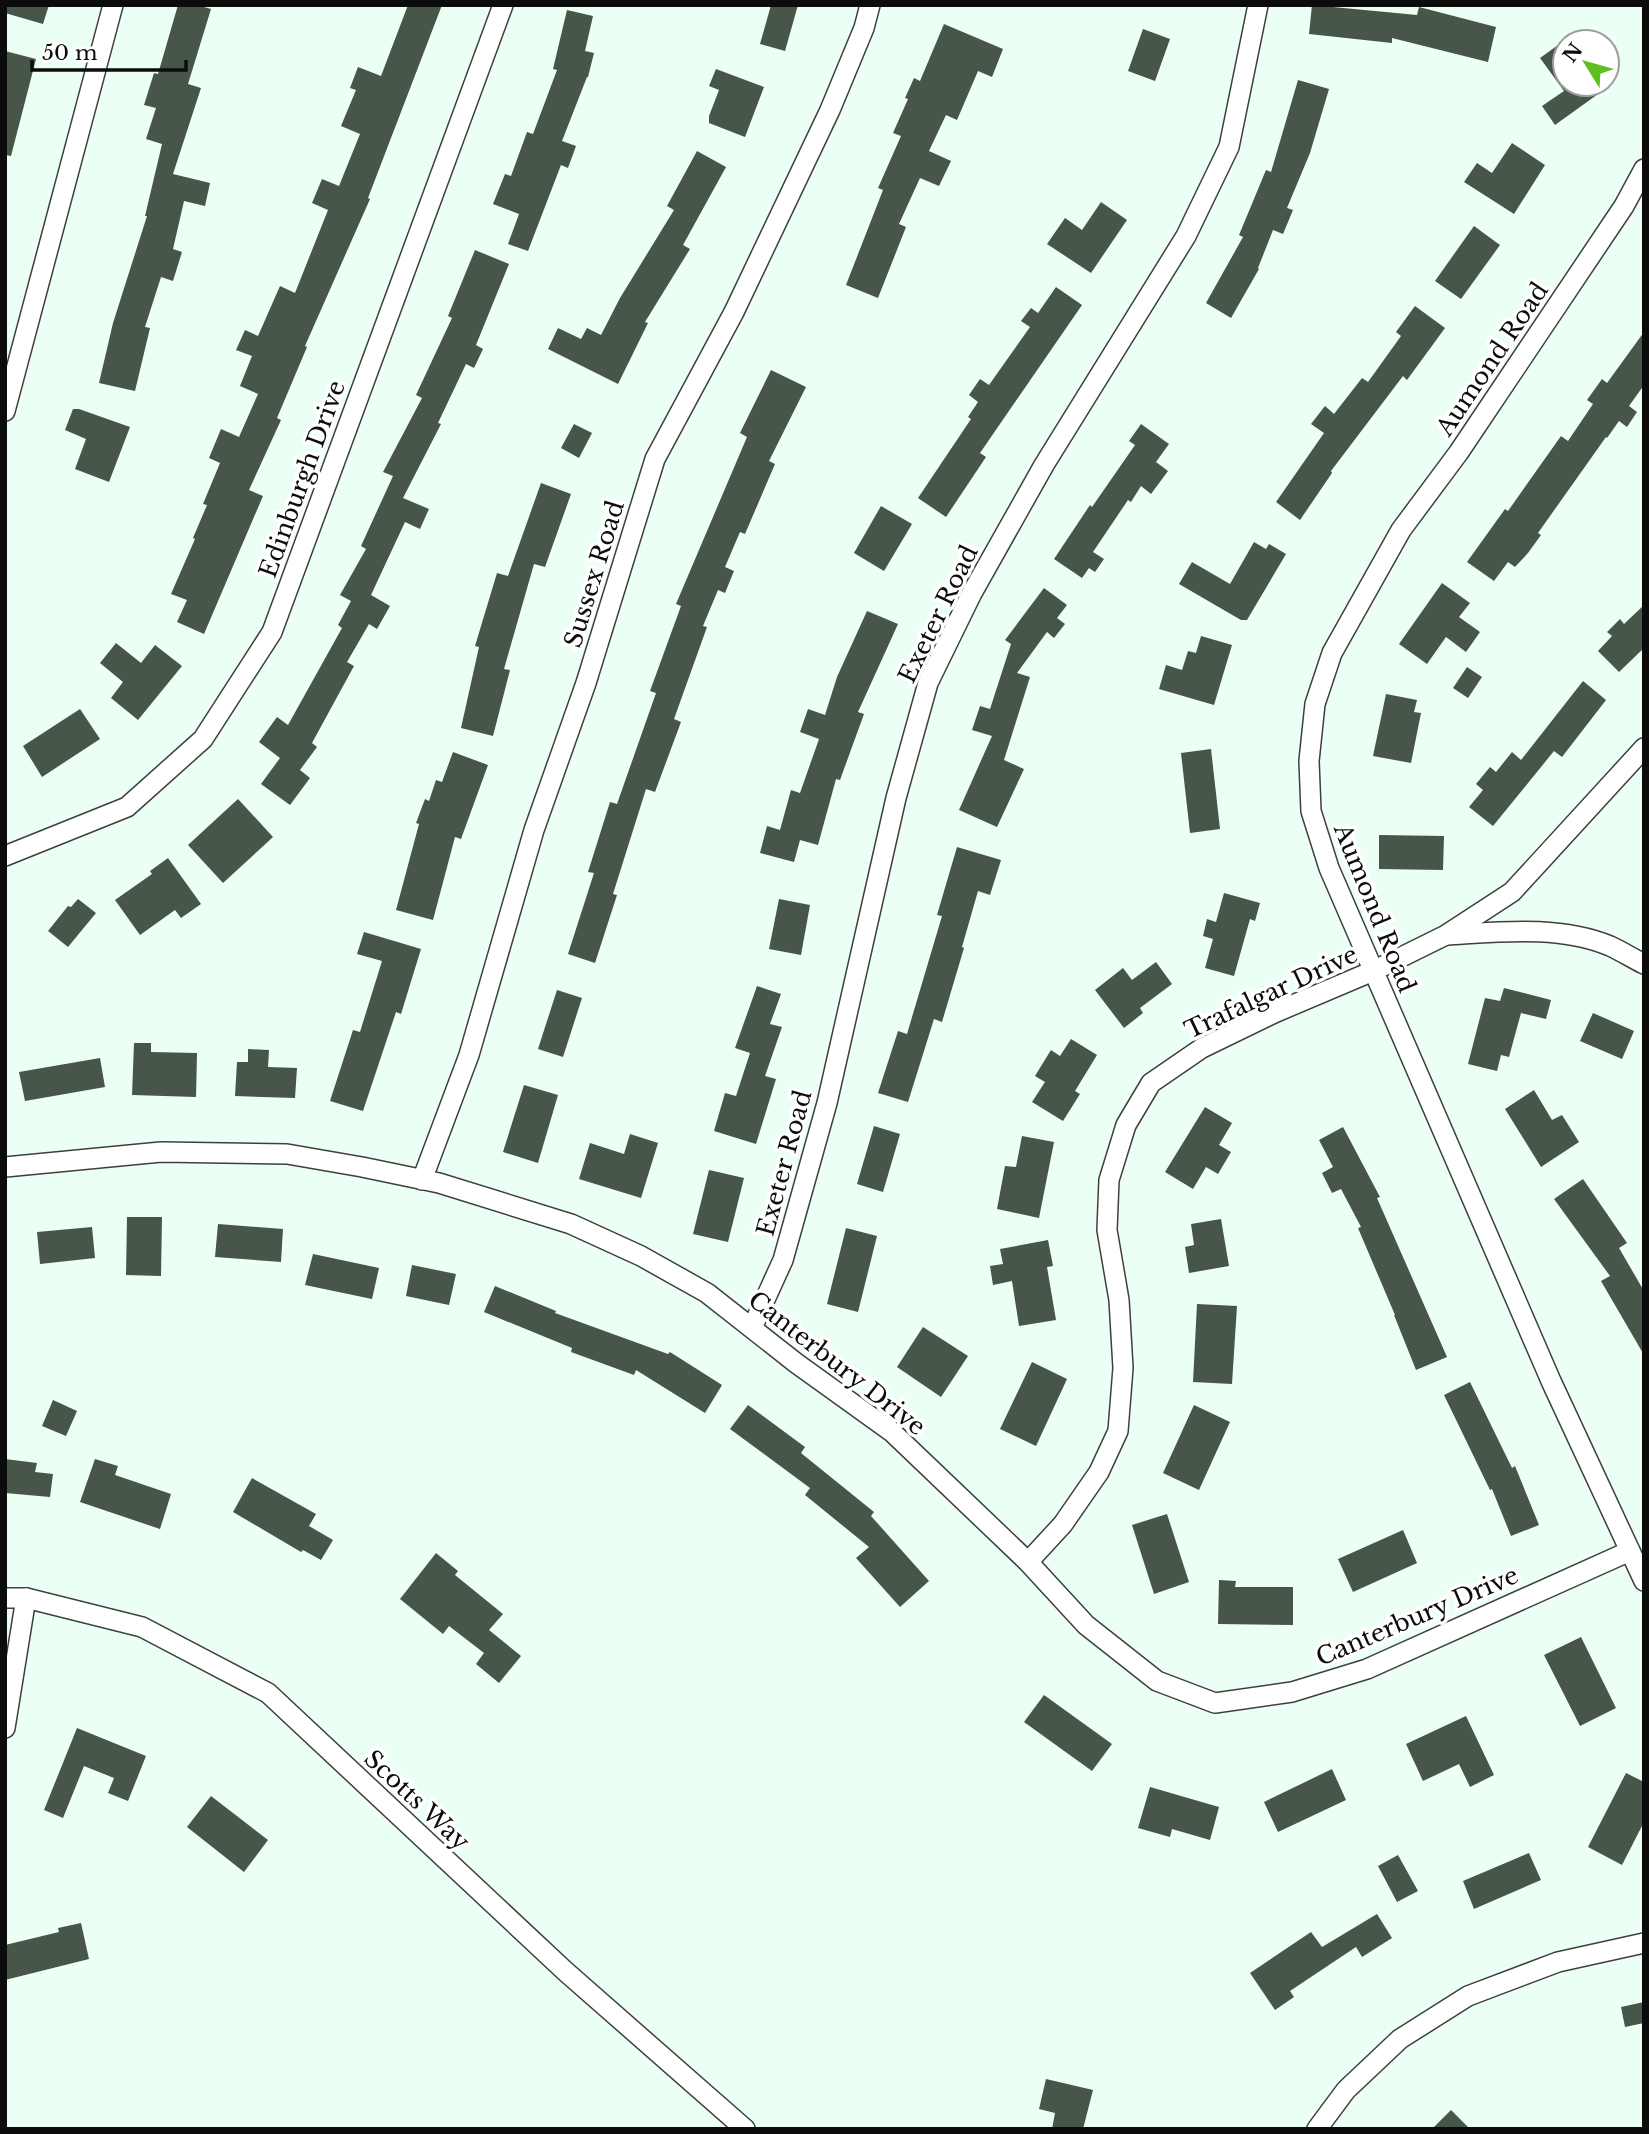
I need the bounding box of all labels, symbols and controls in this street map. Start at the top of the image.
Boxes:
scale bar [32,28,186,72]
north arrow [1551,28,1621,98]
text: N [1558,39,1587,67]
text: 50 m [42,40,98,66]
street label: Aumond Road [1429,277,1554,442]
street label: Edinburgh Drive [253,376,351,582]
street label: Sussex Road [558,497,630,651]
street label: Exeter Road [892,540,984,688]
street label: Aumond Road [1328,819,1422,997]
street label: Trafalgar Drive [1180,939,1362,1045]
street label: Exeter Road [751,1087,817,1239]
street label: Canterbury Drive [743,1285,931,1441]
street label: Canterbury Drive [1312,1560,1522,1672]
street label: Scotts Way [358,1744,476,1856]

